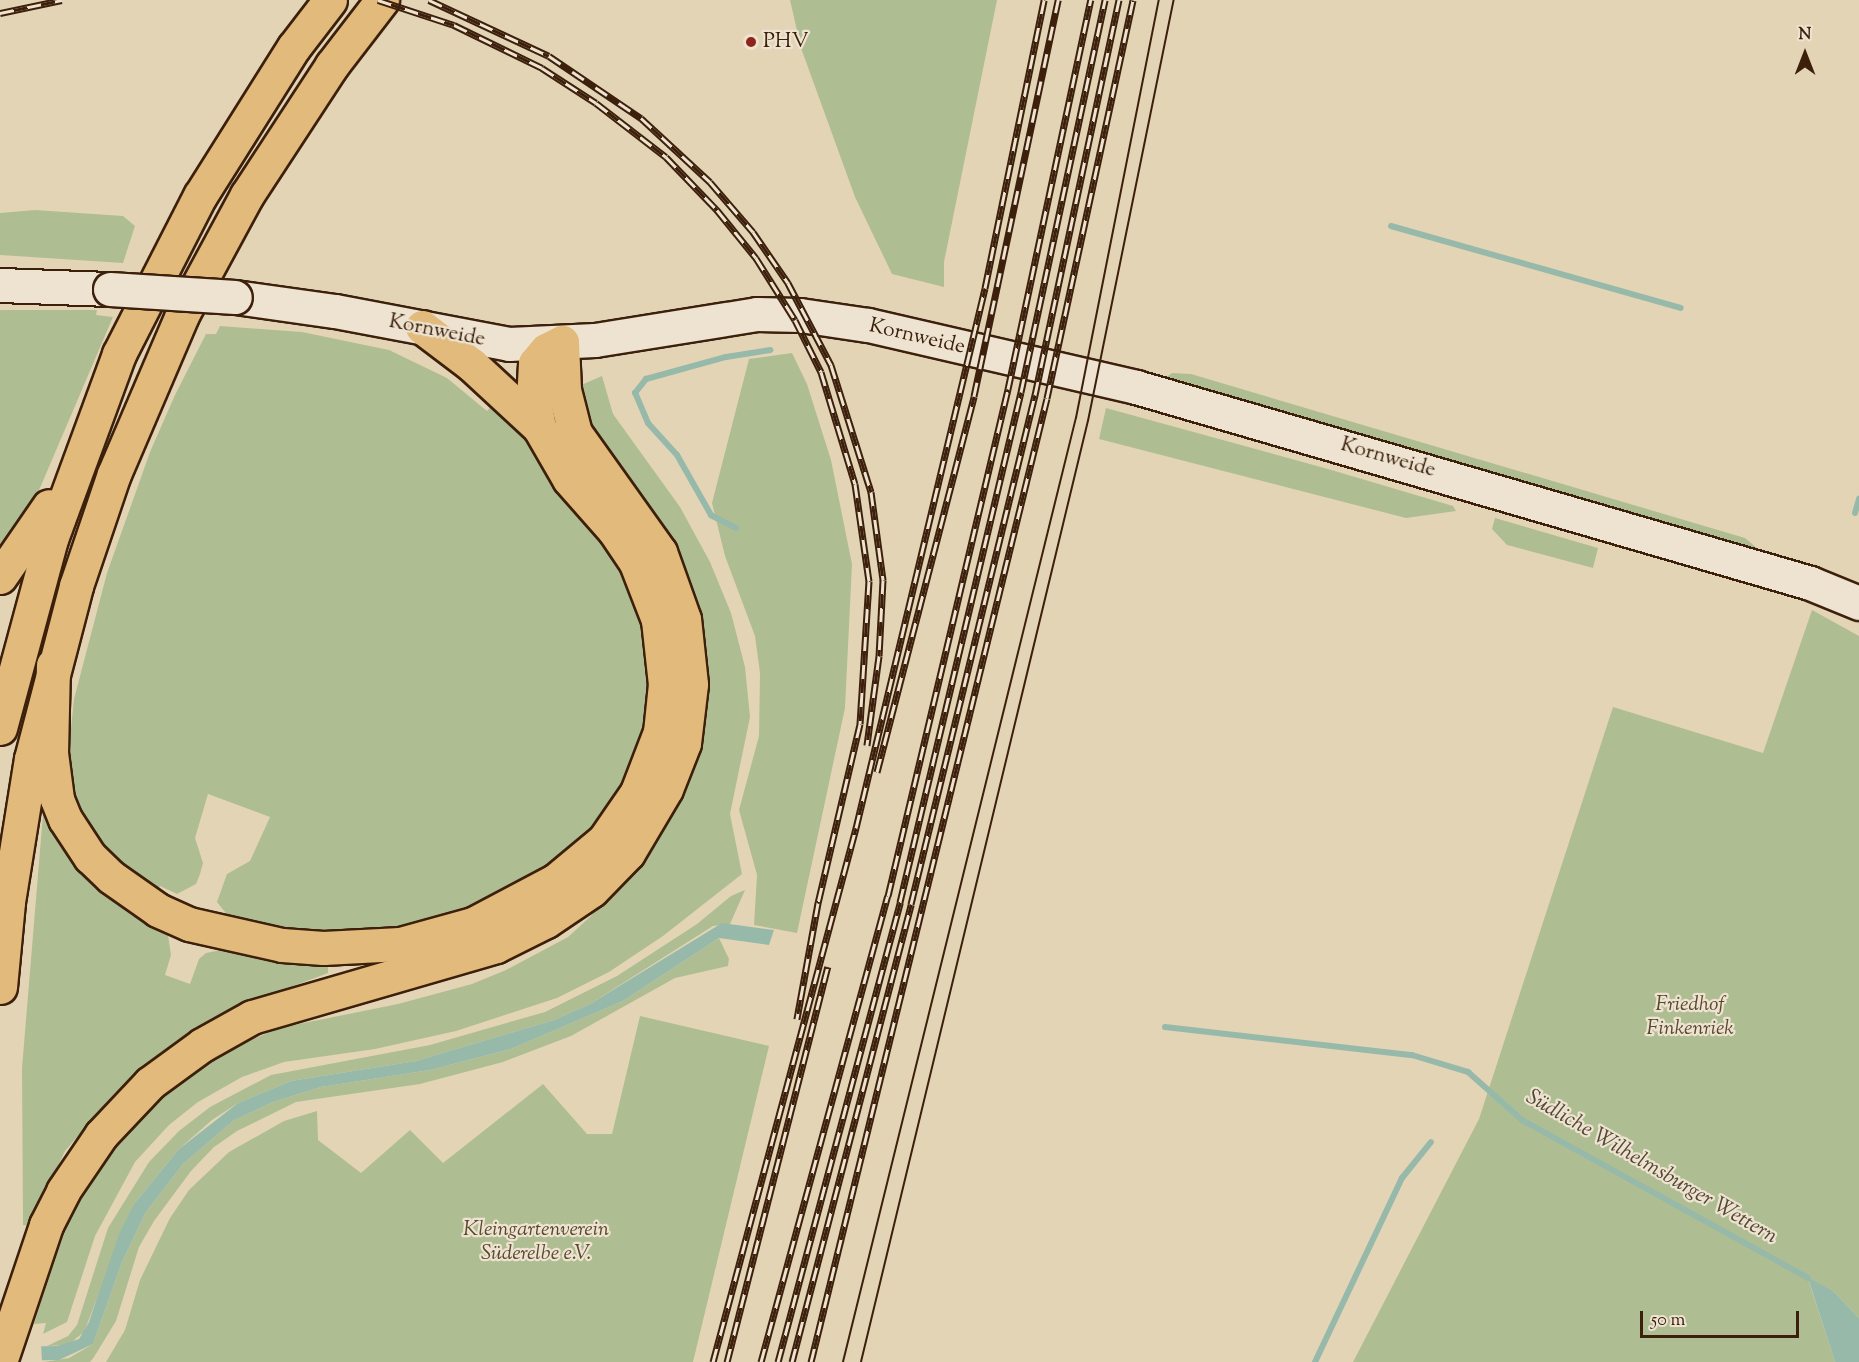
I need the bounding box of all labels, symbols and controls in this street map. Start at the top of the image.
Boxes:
north arrow [1775,24,1835,84]
text: N [1799,24,1811,47]
place label: PHV [763,29,808,55]
marker: PHV [744,35,758,49]
street label: Kornweide [387,309,487,353]
street label: Kornweide [867,314,967,360]
street label: Kornweide [1338,432,1438,484]
park label: Friedhof Finkenriek [1646,992,1734,1042]
water label: Südliche Wilhelmsburger Wettern [1521,1085,1781,1251]
park label: Kleingartenverein Süderelbe e.V. [463,1217,609,1267]
scale bar [1643,1299,1802,1337]
text: 50 m [1651,1308,1685,1334]

